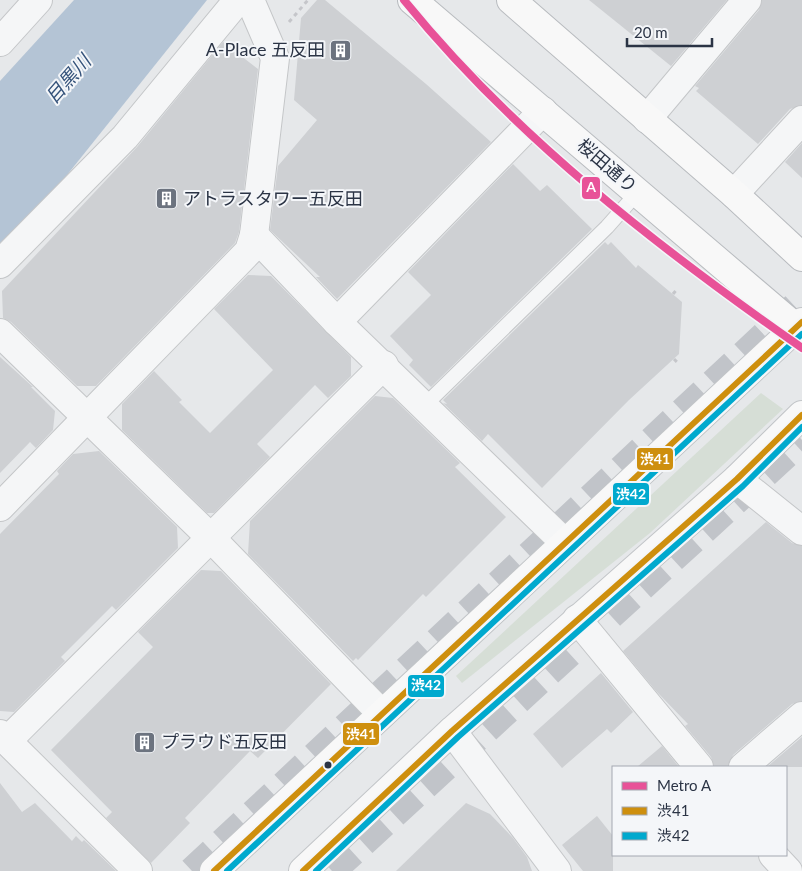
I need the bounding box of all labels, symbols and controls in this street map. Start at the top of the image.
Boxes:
scale bar [627,15,712,47]
text: 20 m [634,23,668,41]
place label: A-Place 五反田 [206,38,325,60]
building icon: A-Place 五反田 [329,38,353,62]
water label: 目黒川 [40,48,96,108]
street label: 桜田通り [573,133,642,197]
line badge: A [581,176,601,200]
text: A [585,178,596,195]
building icon: アトラスタワー五反田 [155,187,179,211]
place label: アトラスタワー五反田 [183,187,363,209]
line badge: 渋41 [636,447,674,471]
text: 渋41 [640,450,670,467]
line badge: 渋42 [612,482,650,506]
text: 渋42 [616,485,646,502]
line badge: 渋42 [407,674,445,698]
text: 渋42 [411,676,441,693]
line badge: 渋41 [342,722,380,746]
text: 渋41 [346,725,376,742]
building icon: プラウド五反田 [133,730,157,754]
place label: プラウド五反田 [161,730,287,752]
unlabelled marker [323,760,333,770]
legend [612,766,787,856]
text: Metro A [657,776,712,794]
text: 渋41 [657,801,689,819]
text: 渋42 [657,826,689,844]

